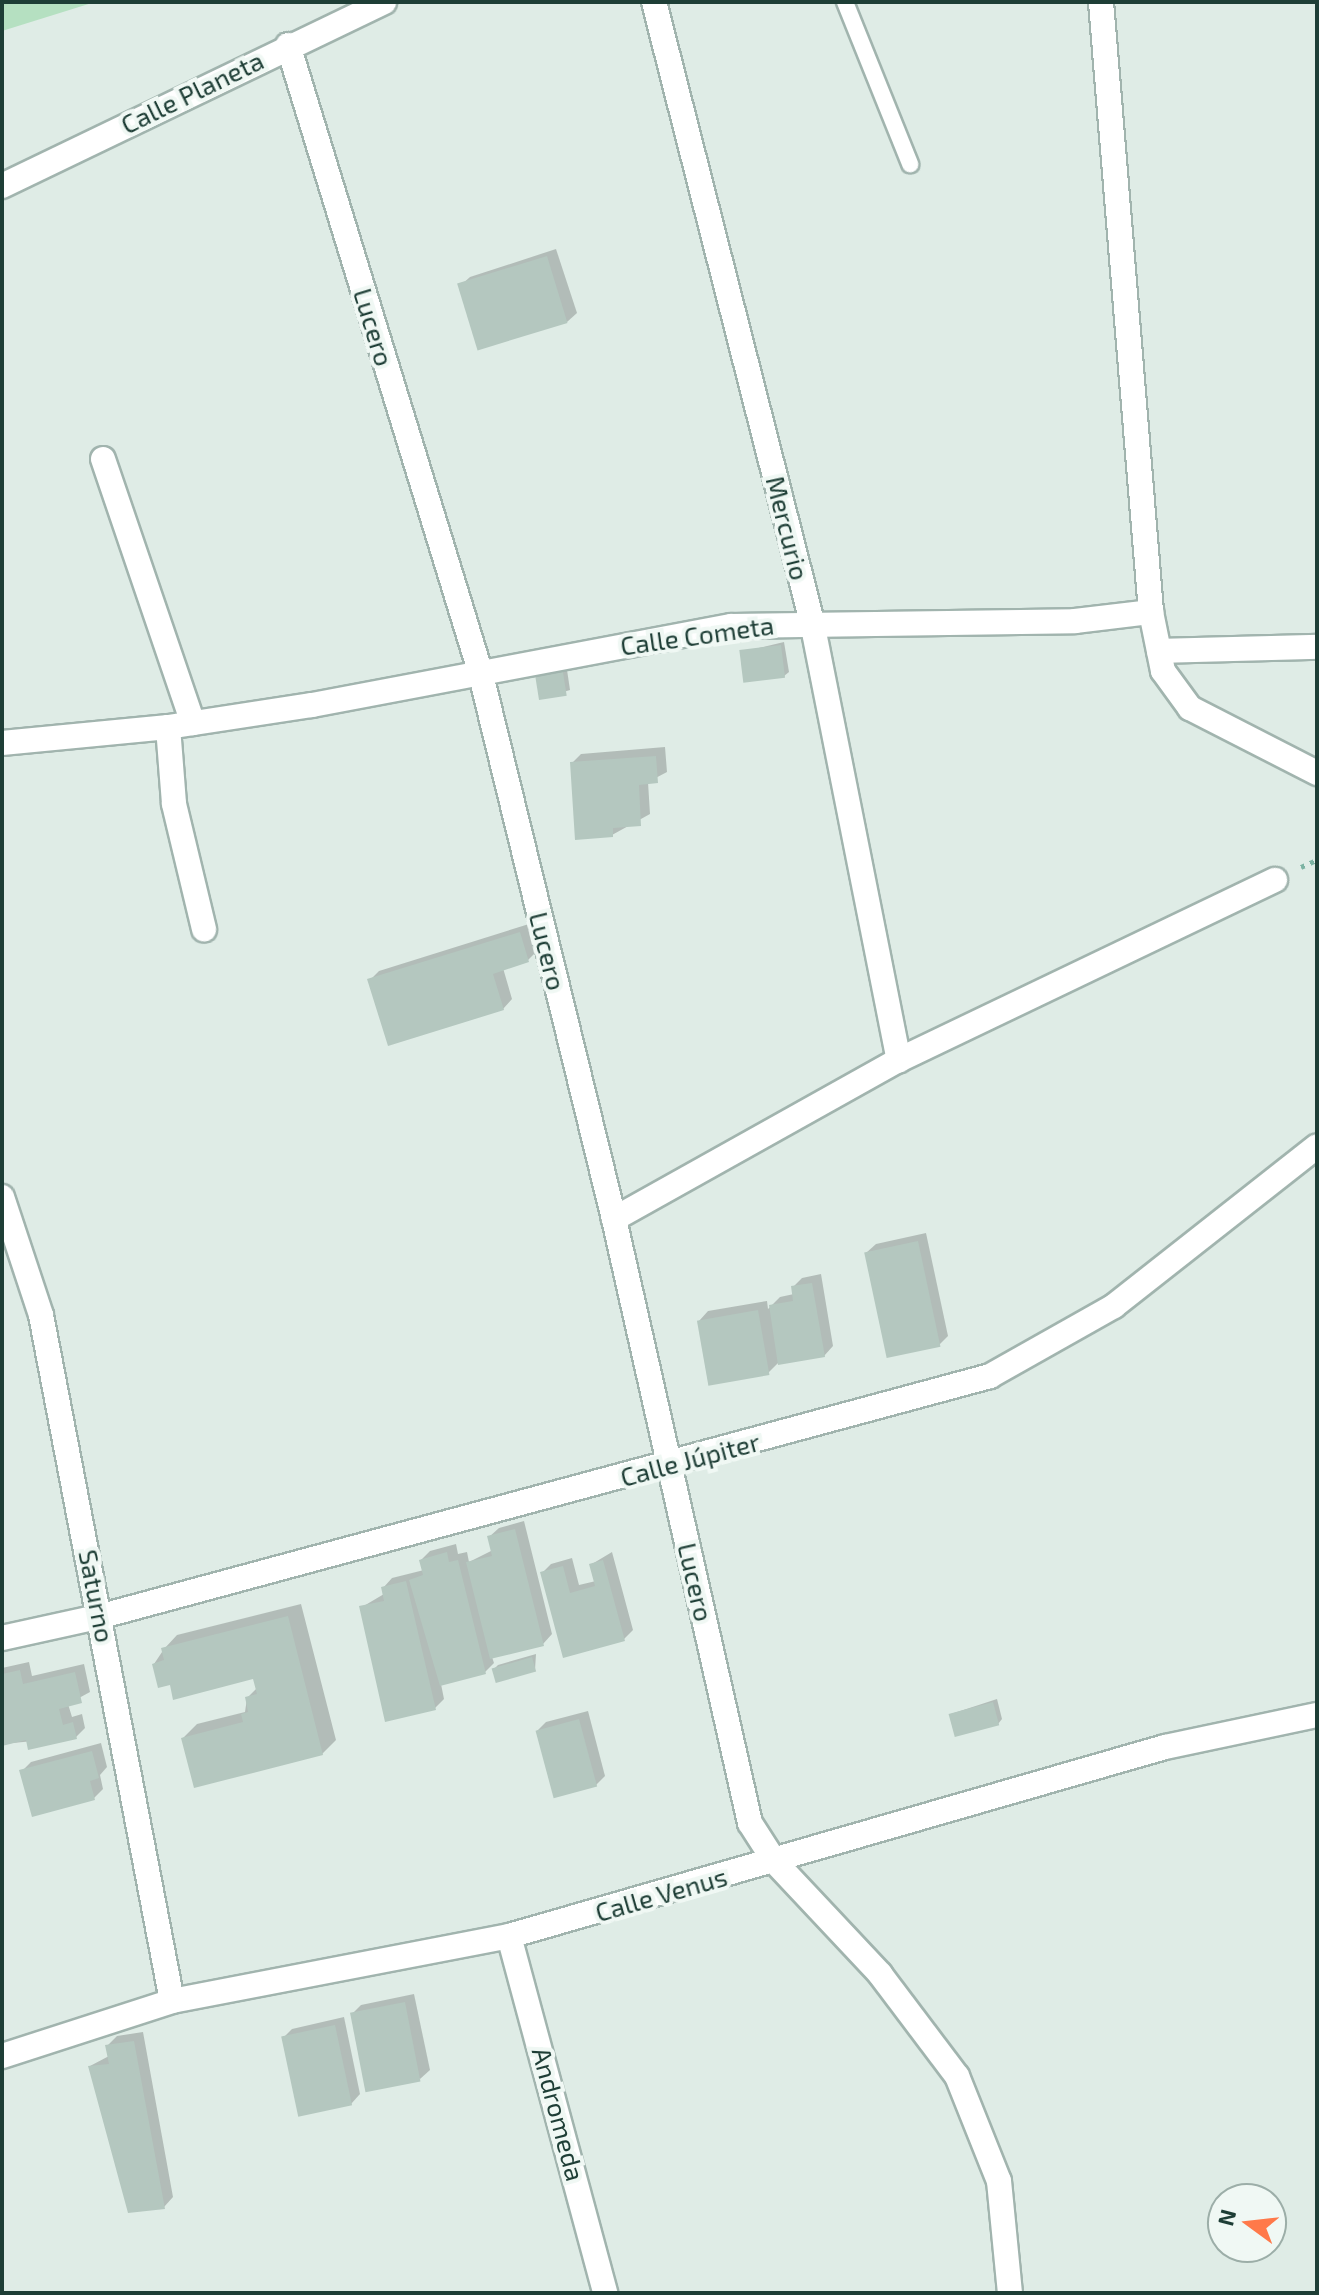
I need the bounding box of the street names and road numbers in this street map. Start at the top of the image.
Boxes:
street label: Calle Planeta [116,44,268,140]
street label: Lucero [347,284,401,370]
street label: Mercurio [760,473,816,583]
street label: Calle Cometa [618,609,776,661]
street label: Lucero [523,909,573,993]
street label: Calle Júpiter [617,1425,763,1493]
street label: Lucero [672,1540,720,1624]
street label: Saturno [73,1547,121,1645]
street label: Calle Venus [591,1860,731,1928]
street label: Andromeda [526,2044,592,2184]

